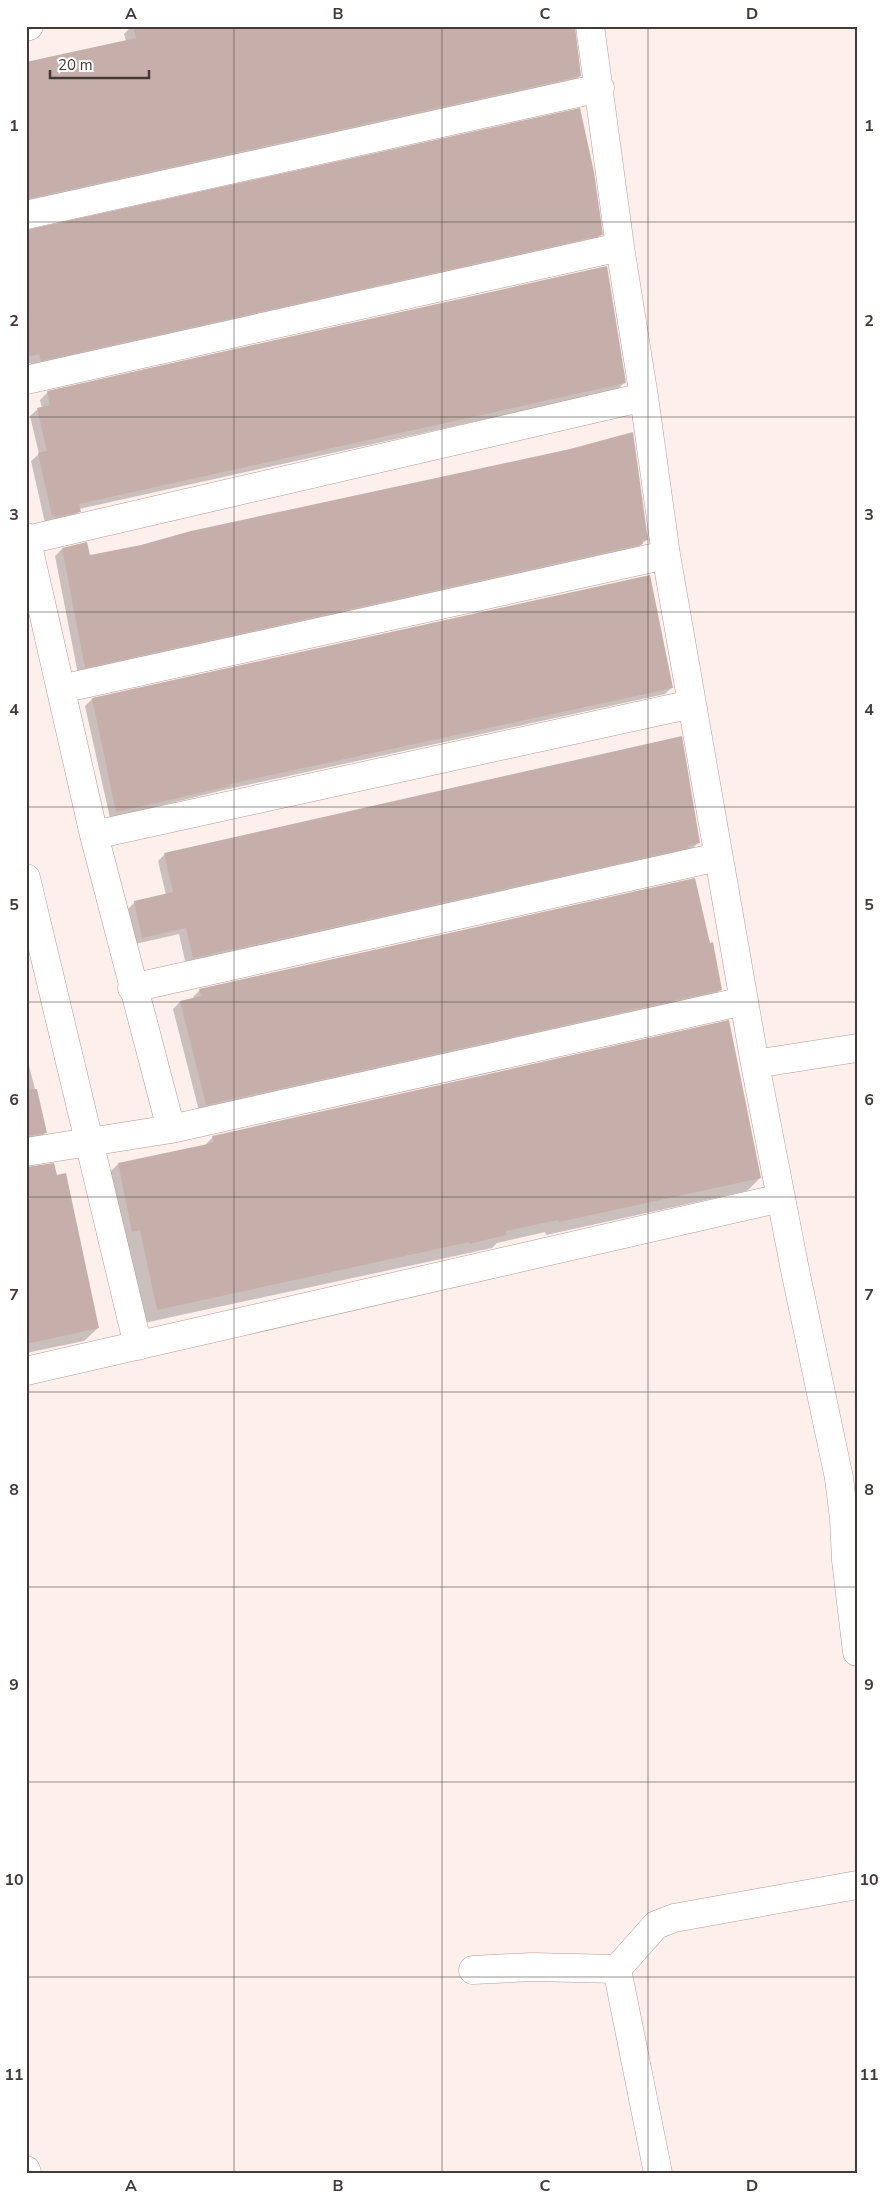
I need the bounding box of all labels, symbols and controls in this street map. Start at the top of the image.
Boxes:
text: A [125,3,137,25]
text: B [332,3,344,25]
text: C [540,3,551,25]
text: D [746,3,758,25]
scale bar [50,48,149,80]
text: 20 m [58,55,93,75]
text: 1 [9,115,19,137]
text: 1 [864,115,874,137]
text: 2 [9,310,19,332]
text: 2 [864,310,874,332]
text: 3 [9,504,19,526]
text: 3 [864,504,874,526]
text: 4 [9,699,19,721]
text: 4 [864,699,874,721]
text: 5 [9,894,19,916]
text: 5 [864,894,874,916]
text: 6 [9,1089,19,1111]
text: 6 [864,1089,874,1111]
text: 7 [9,1284,19,1306]
text: 7 [864,1284,874,1306]
text: 8 [9,1479,19,1501]
text: 8 [864,1479,874,1501]
text: 9 [9,1674,19,1696]
text: 9 [864,1674,874,1696]
text: 10 [4,1869,24,1891]
text: 10 [859,1869,879,1891]
text: 11 [4,2064,24,2086]
text: 11 [859,2064,879,2086]
text: A [125,2175,137,2197]
text: B [332,2175,344,2197]
text: C [540,2175,551,2197]
text: D [746,2175,758,2197]

